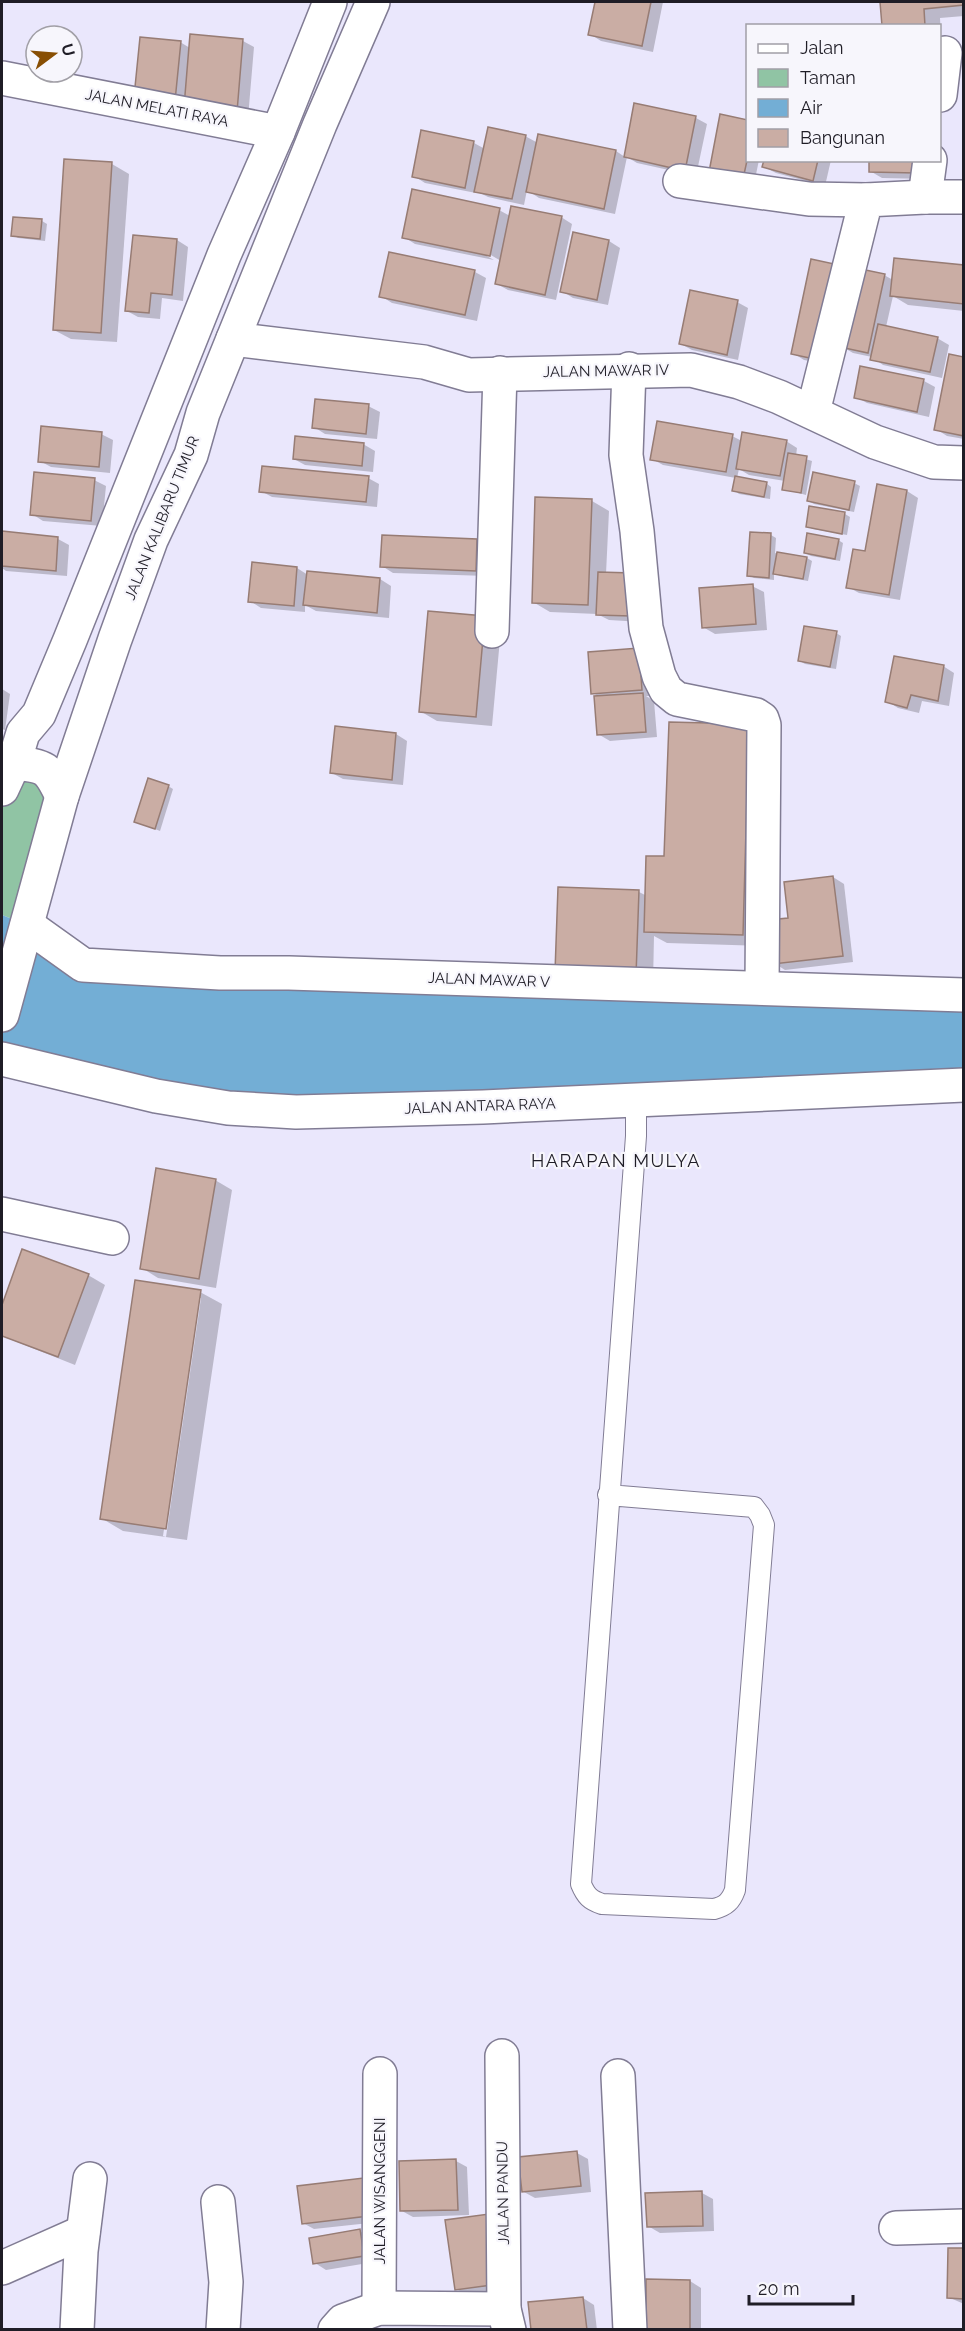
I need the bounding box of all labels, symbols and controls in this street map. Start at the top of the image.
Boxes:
north arrow [24,24,84,84]
legend [746,24,941,162]
text: Jalan [800,37,844,58]
text: U [57,42,79,58]
text: Taman [800,67,856,88]
street label: JALAN MELATI RAYA [84,85,230,131]
text: Air [800,97,823,118]
text: Bangunan [800,127,885,148]
street label: JALAN MAWAR IV [543,361,669,381]
street label: JALAN KALIBARU TIMUR [121,433,203,603]
street label: JALAN MAWAR V [428,969,550,991]
street label: JALAN ANTARA RAYA [404,1094,556,1118]
district label: HARAPAN MULYA [531,1150,701,1171]
street label: JALAN WISANGGENI [371,2118,389,2264]
street label: JALAN PANDU [493,2141,513,2245]
scale bar [749,2268,852,2306]
text: 20 m [758,2278,800,2299]

